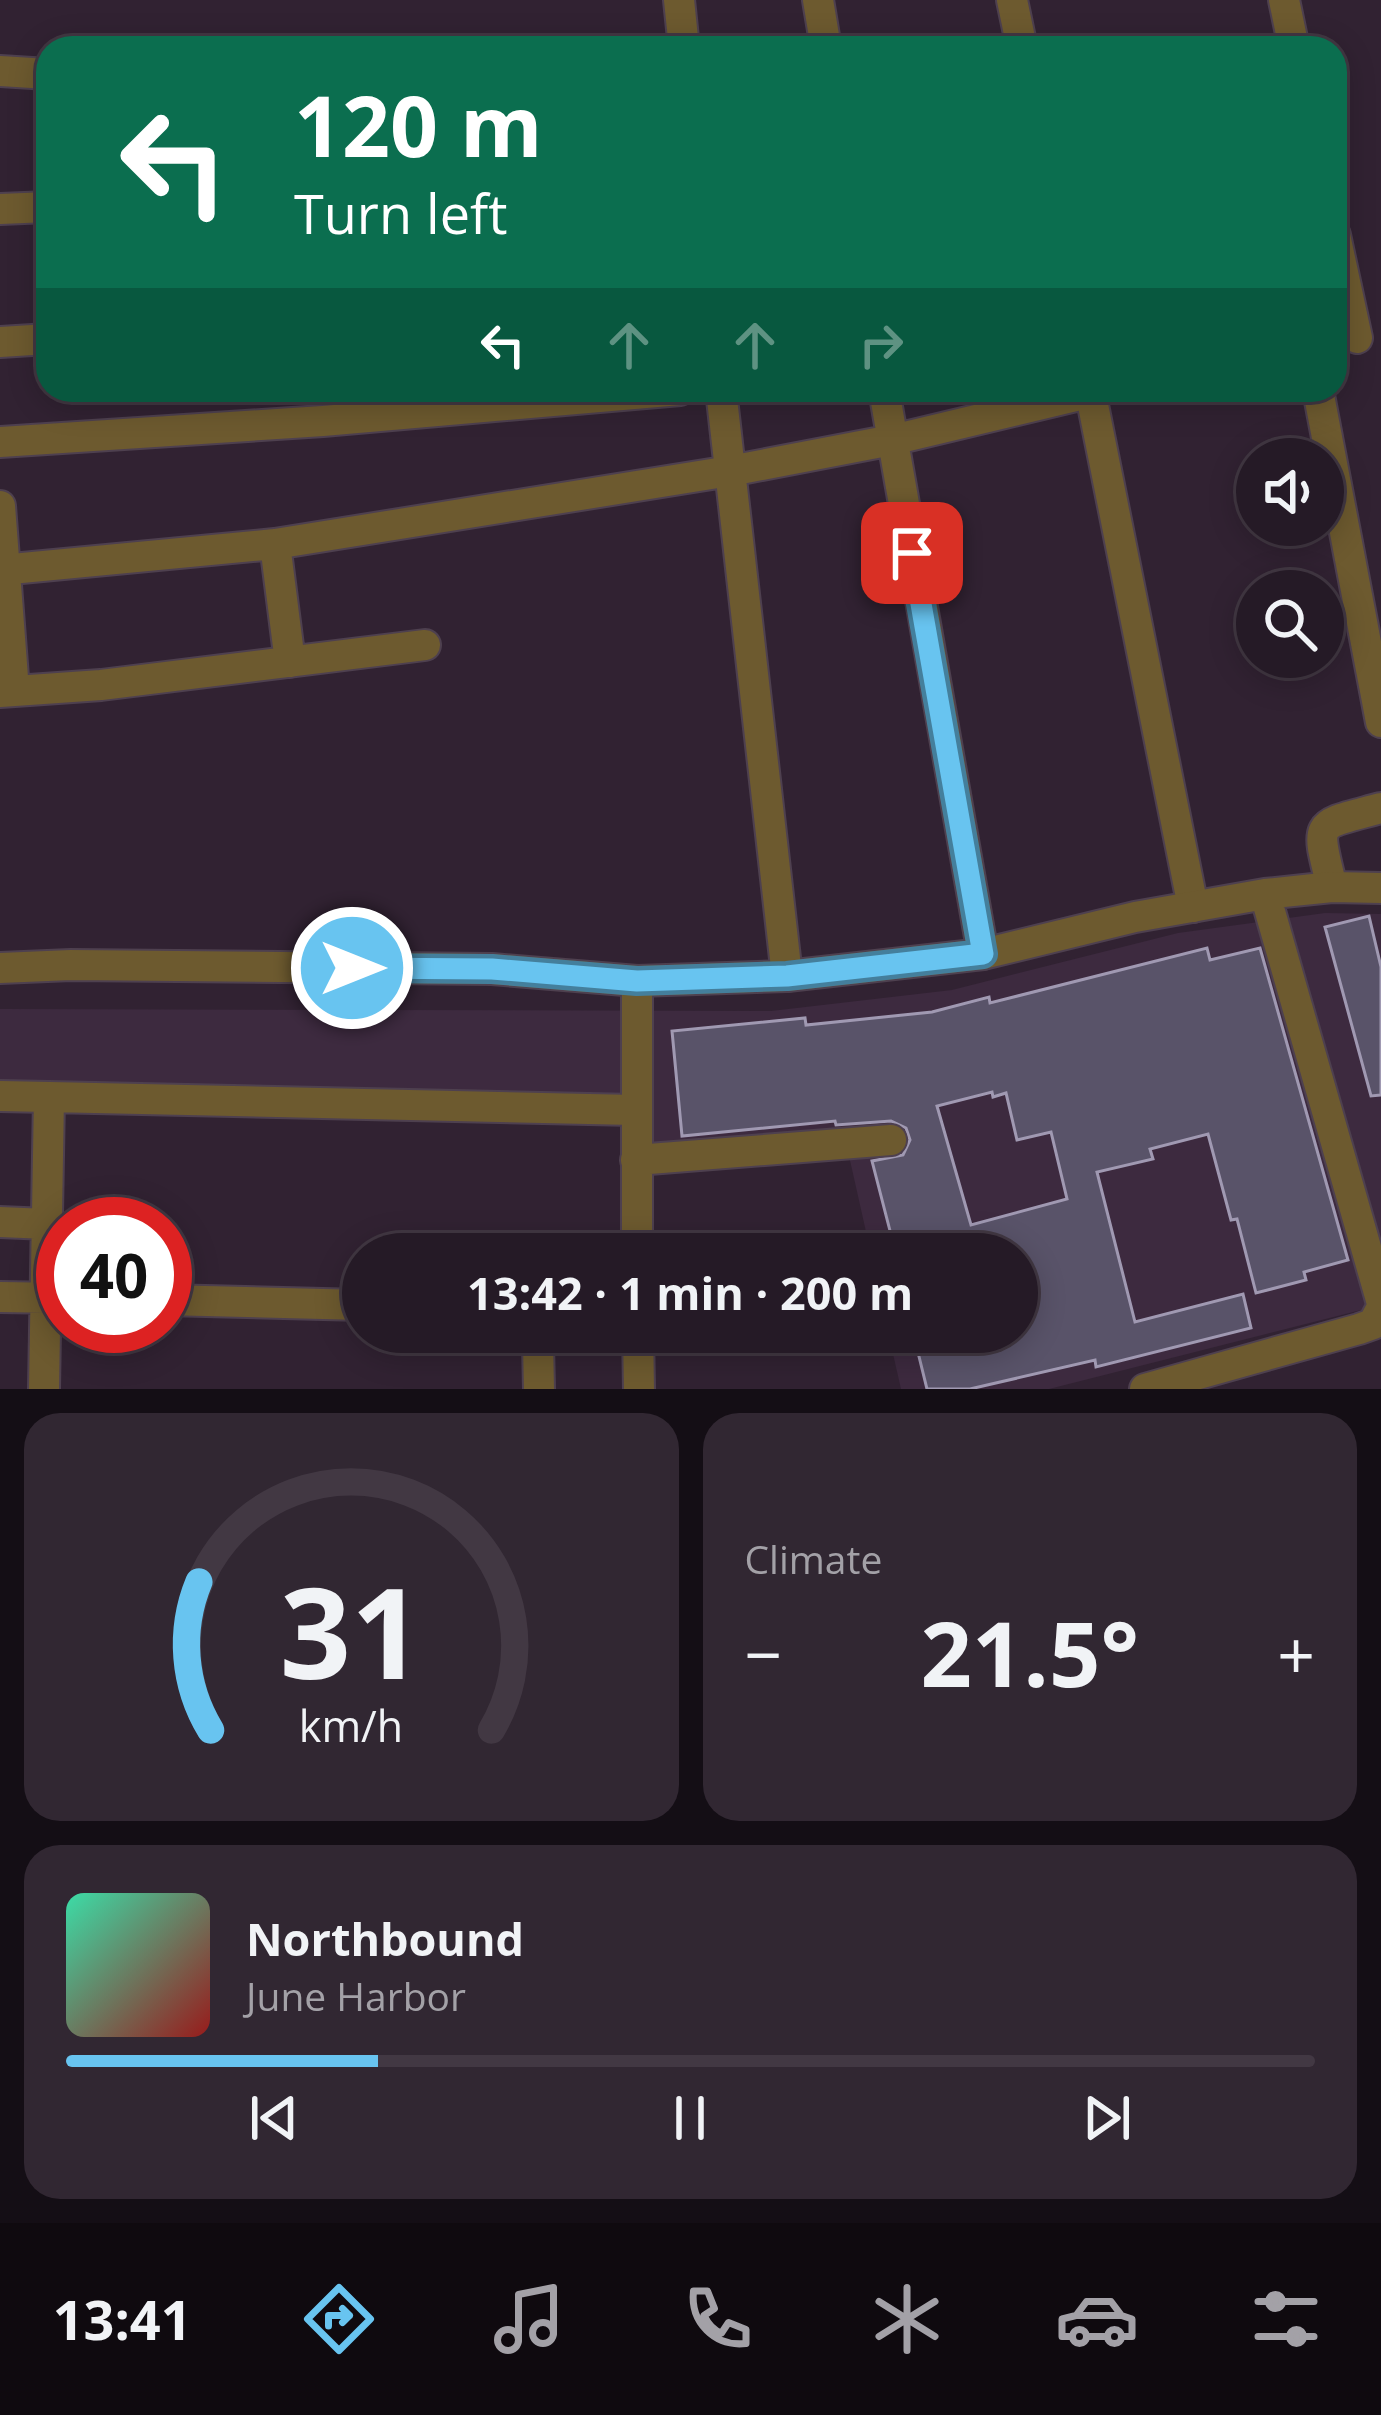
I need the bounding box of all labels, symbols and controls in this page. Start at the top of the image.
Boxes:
text: 120 m [294,67,542,182]
icon: left [96,84,252,240]
text: Turn left [294,176,507,250]
icon: left [470,312,536,378]
icon: ahead [596,312,662,378]
icon: ahead [722,312,788,378]
icon: right [848,312,914,378]
map controls [1236,438,1344,678]
button: sound [1236,438,1344,546]
pin [861,502,963,604]
icon: arrive [879,520,945,586]
button: search [1236,570,1344,678]
position arrow [289,905,415,1031]
speed limit sign: 40 [36,1197,192,1353]
text: 13:42 · 1 min · 200 m [467,1262,913,1323]
text: Climate [745,1532,882,1585]
text: 31 [280,1546,423,1716]
text: 21.5° [920,1591,1139,1713]
text: − [745,1608,782,1698]
text: + [1277,1608,1315,1698]
text: km/h [299,1696,403,1755]
text: Northbound [246,1908,524,1969]
text: June Harbor [246,1969,466,2022]
icon: previous [241,2085,307,2151]
icon: pause [657,2085,723,2151]
icon: next [1074,2085,1140,2151]
icon: directions [297,2277,381,2361]
icon: music [487,2277,571,2361]
icon: phone [676,2277,760,2361]
icon: climate [865,2277,949,2361]
icon: car [1055,2277,1139,2361]
icon: filters [1244,2277,1328,2361]
text: 13:41 [53,2282,192,2356]

